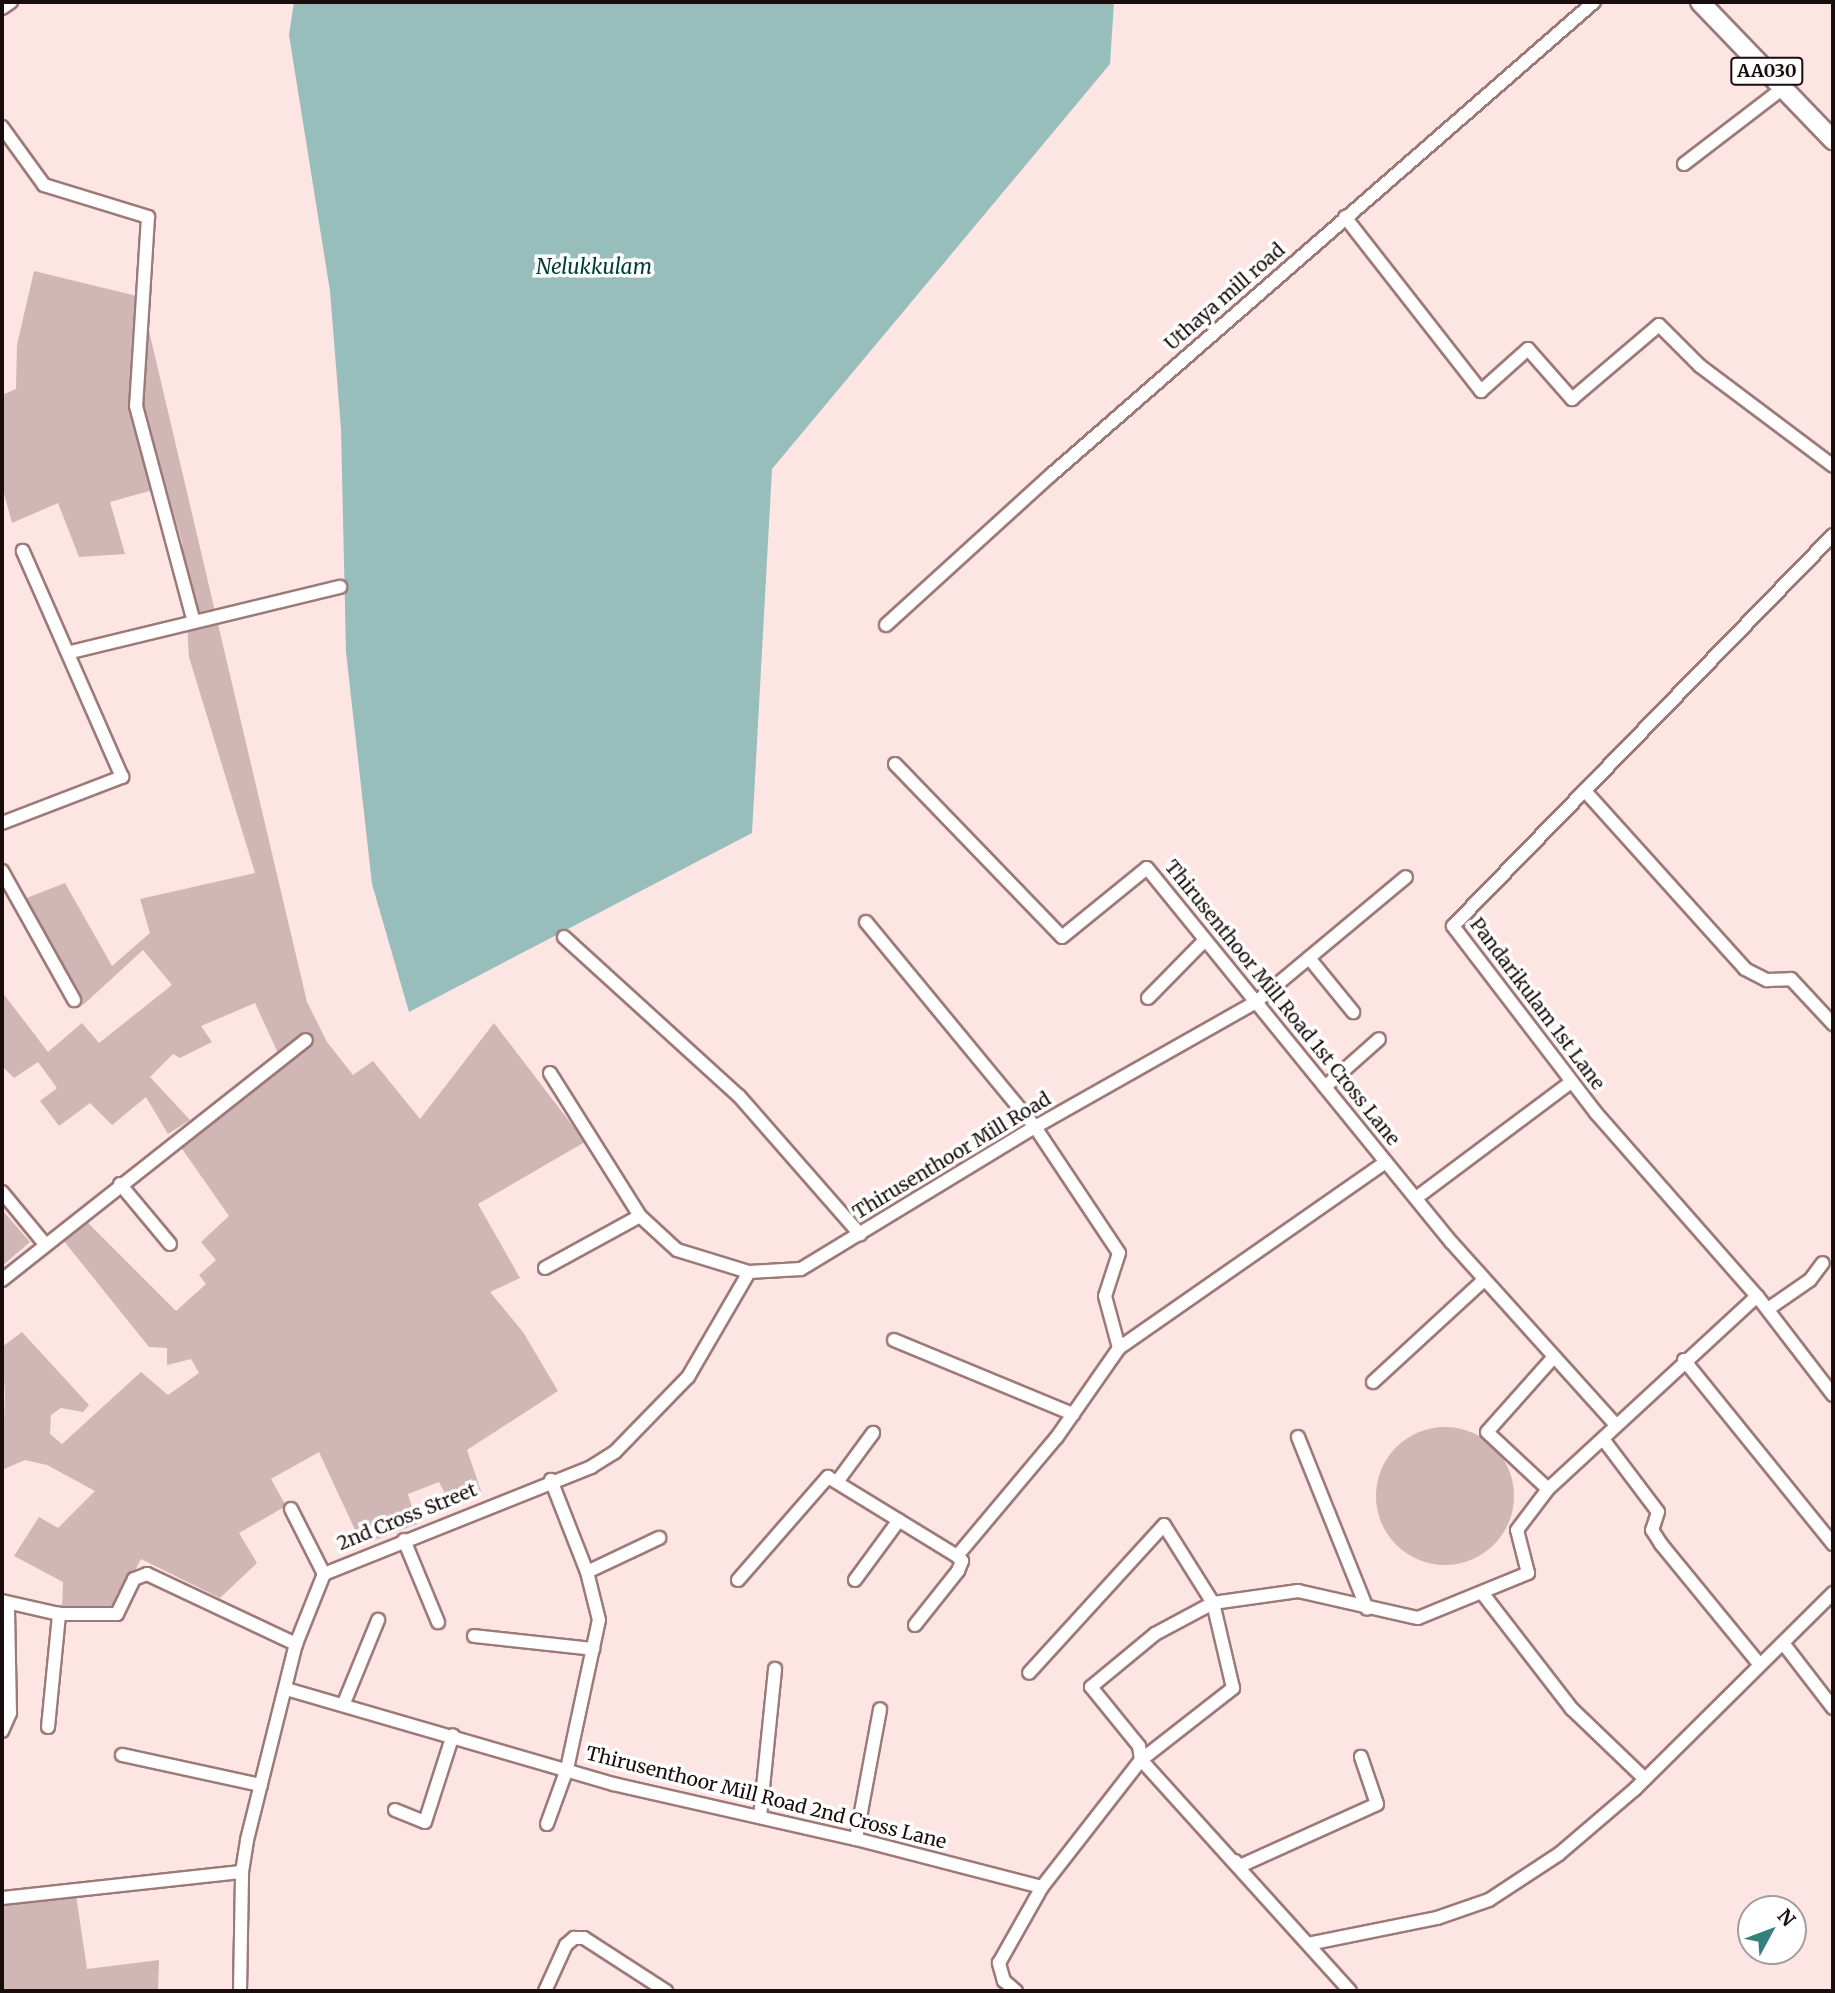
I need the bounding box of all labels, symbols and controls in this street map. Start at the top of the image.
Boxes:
road number: AA030 [1730,56,1804,86]
street label: Uthaya mill road [1160,239,1290,355]
water label: Nelukkulam [536,254,652,280]
street label: Thirusenthoor Mill Road 1st Cross Lane [1160,856,1404,1150]
street label: Pandarikulam 1st Lane [1465,914,1609,1094]
street label: Thirusenthoor Mill Road [849,1088,1055,1224]
street label: 2nd Cross Street [334,1479,480,1555]
street label: Thirusenthoor Mill Road 2nd Cross Lane [584,1742,948,1854]
north arrow [1737,1895,1807,1965]
text: N [1772,1904,1800,1931]

